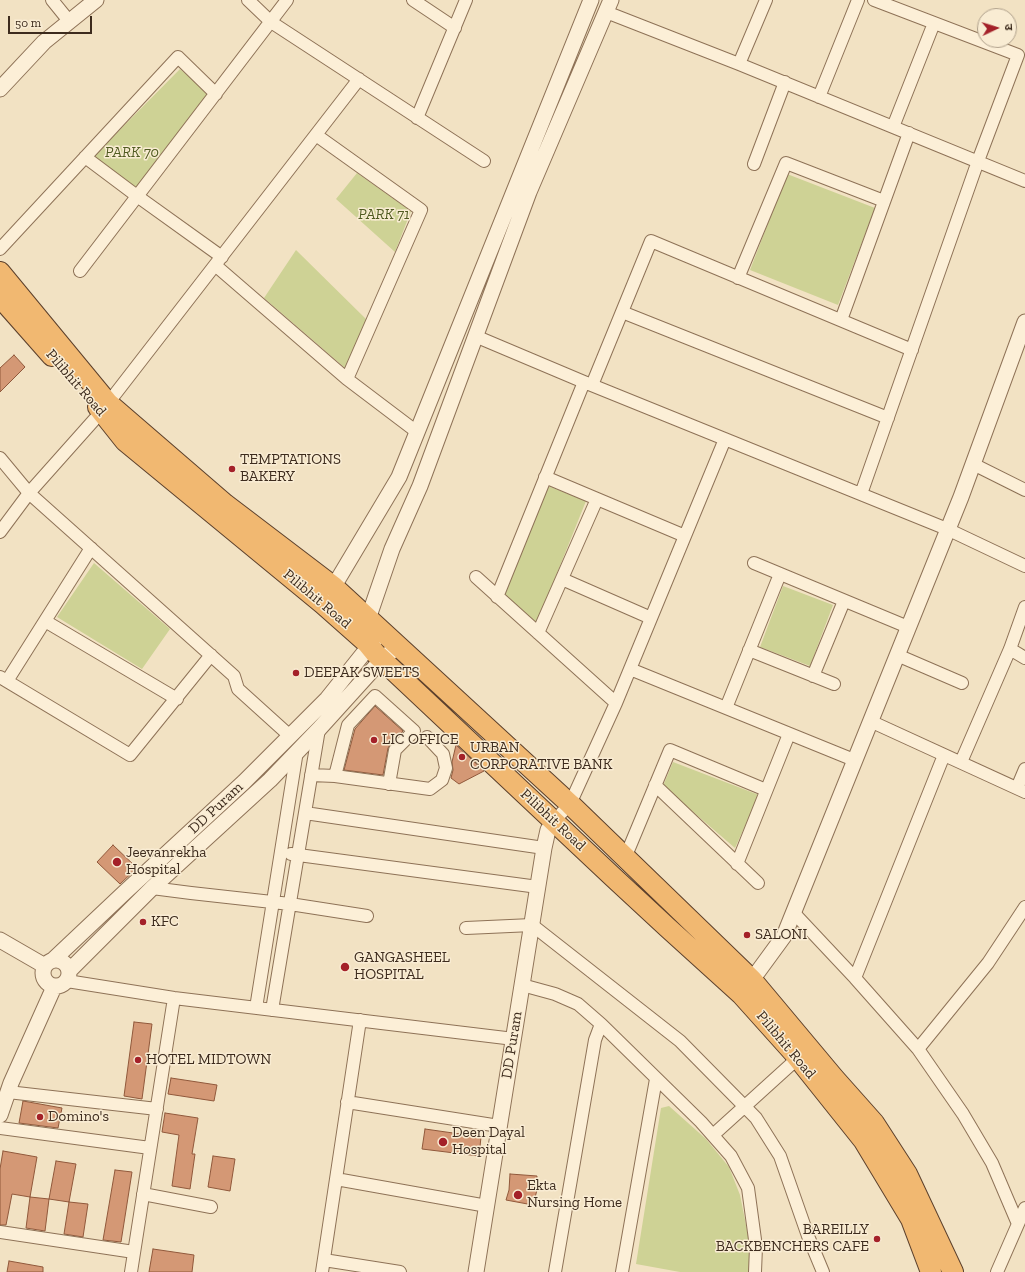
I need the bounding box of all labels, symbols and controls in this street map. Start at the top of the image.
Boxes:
scale bar [10,8,94,34]
north arrow [977,8,1017,48]
text: 50 m [15,16,41,30]
text: उ [1002,24,1015,31]
park label: PARK 70 [105,144,159,162]
park label: PARK 71 [358,206,410,224]
street label: Pilibhit Road [42,346,110,420]
place label: TEMPTATIONS BAKERY [240,451,341,486]
marker: TEMPTATIONS BAKERY [227,464,237,474]
street label: Pilibhit Road [279,565,355,633]
place label: DEEPAK SWEETS [304,664,420,682]
marker: DEEPAK SWEETS [291,668,301,678]
place label: LIC OFFICE [382,731,459,749]
marker: LIC OFFICE [369,735,379,745]
place label: URBAN CORPORATIVE BANK [470,739,612,774]
marker: URBAN CORPORATIVE BANK [457,752,467,762]
street label: DD Puram [185,778,247,838]
street label: Pilibhit Road [517,785,589,855]
place label: Jeevanrekha Hospital [126,844,207,879]
marker: Jeevanrekha Hospital [111,856,123,868]
place label: KFC [151,913,179,931]
marker: KFC [138,917,148,927]
place label: SALONI [755,926,807,944]
marker: SALONI [742,930,752,940]
place label: GANGASHEEL HOSPITAL [354,949,450,984]
marker: GANGASHEEL HOSPITAL [339,961,351,973]
street label: Pilibhit Road [752,1007,820,1083]
street label: DD Puram [498,1010,526,1080]
place label: HOTEL MIDTOWN [146,1051,271,1069]
marker: HOTEL MIDTOWN [133,1055,143,1065]
place label: Domino's [48,1108,109,1126]
marker: Domino's [35,1112,45,1122]
place label: Deen Dayal Hospital [452,1124,525,1159]
marker: Deen Dayal Hospital [437,1136,449,1148]
place label: Ekta Nursing Home [527,1177,622,1212]
marker: Ekta Nursing Home [512,1189,524,1201]
place label: BAREILLY BACKBENCHERS CAFE [716,1221,869,1256]
marker: BAREILLY BACKBENCHERS CAFE [872,1234,882,1244]

